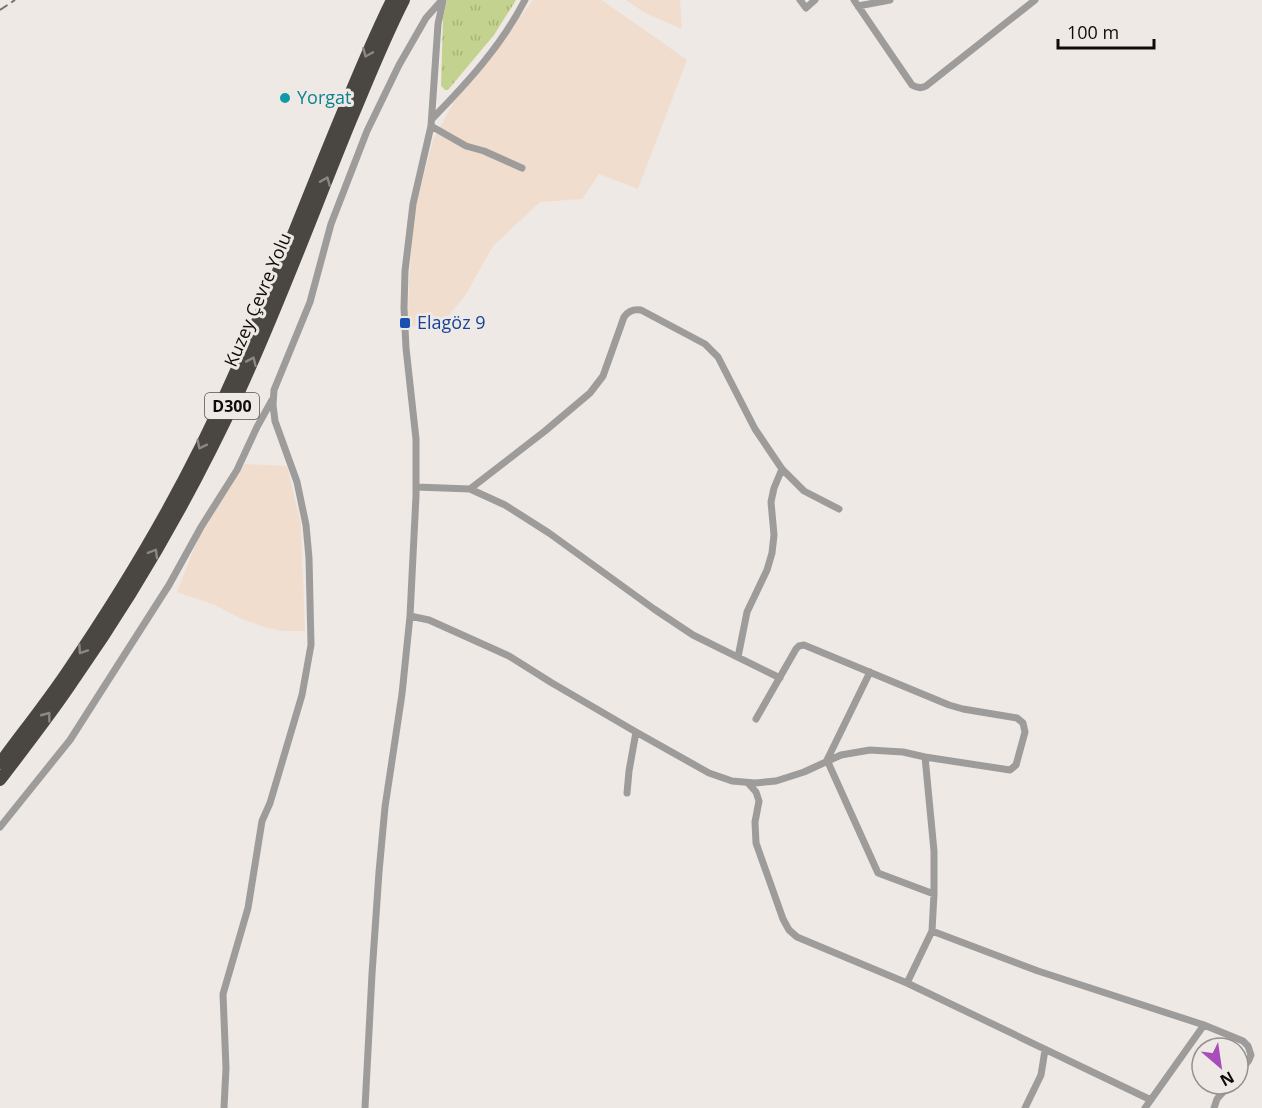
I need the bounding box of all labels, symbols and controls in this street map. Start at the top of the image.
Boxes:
scale bar [1058,12,1154,50]
text: 100 m [1067,20,1119,44]
one-way arrow [363,47,375,58]
place label: Yorgat [297,85,351,109]
marker: Yorgat [278,91,292,105]
one-way arrow [319,176,331,187]
street label: Kuzey Çevre Yolu [218,229,296,370]
place label: Elagöz 9 [417,310,486,334]
marker: Elagöz 9 [398,316,412,330]
one-way arrow [245,356,257,367]
road number: D300 [205,393,259,419]
one-way arrow [197,439,208,450]
one-way arrow [147,549,158,560]
one-way arrow [78,643,89,654]
one-way arrow [40,712,51,723]
north arrow [1190,1036,1250,1096]
text: N [1216,1066,1238,1092]

